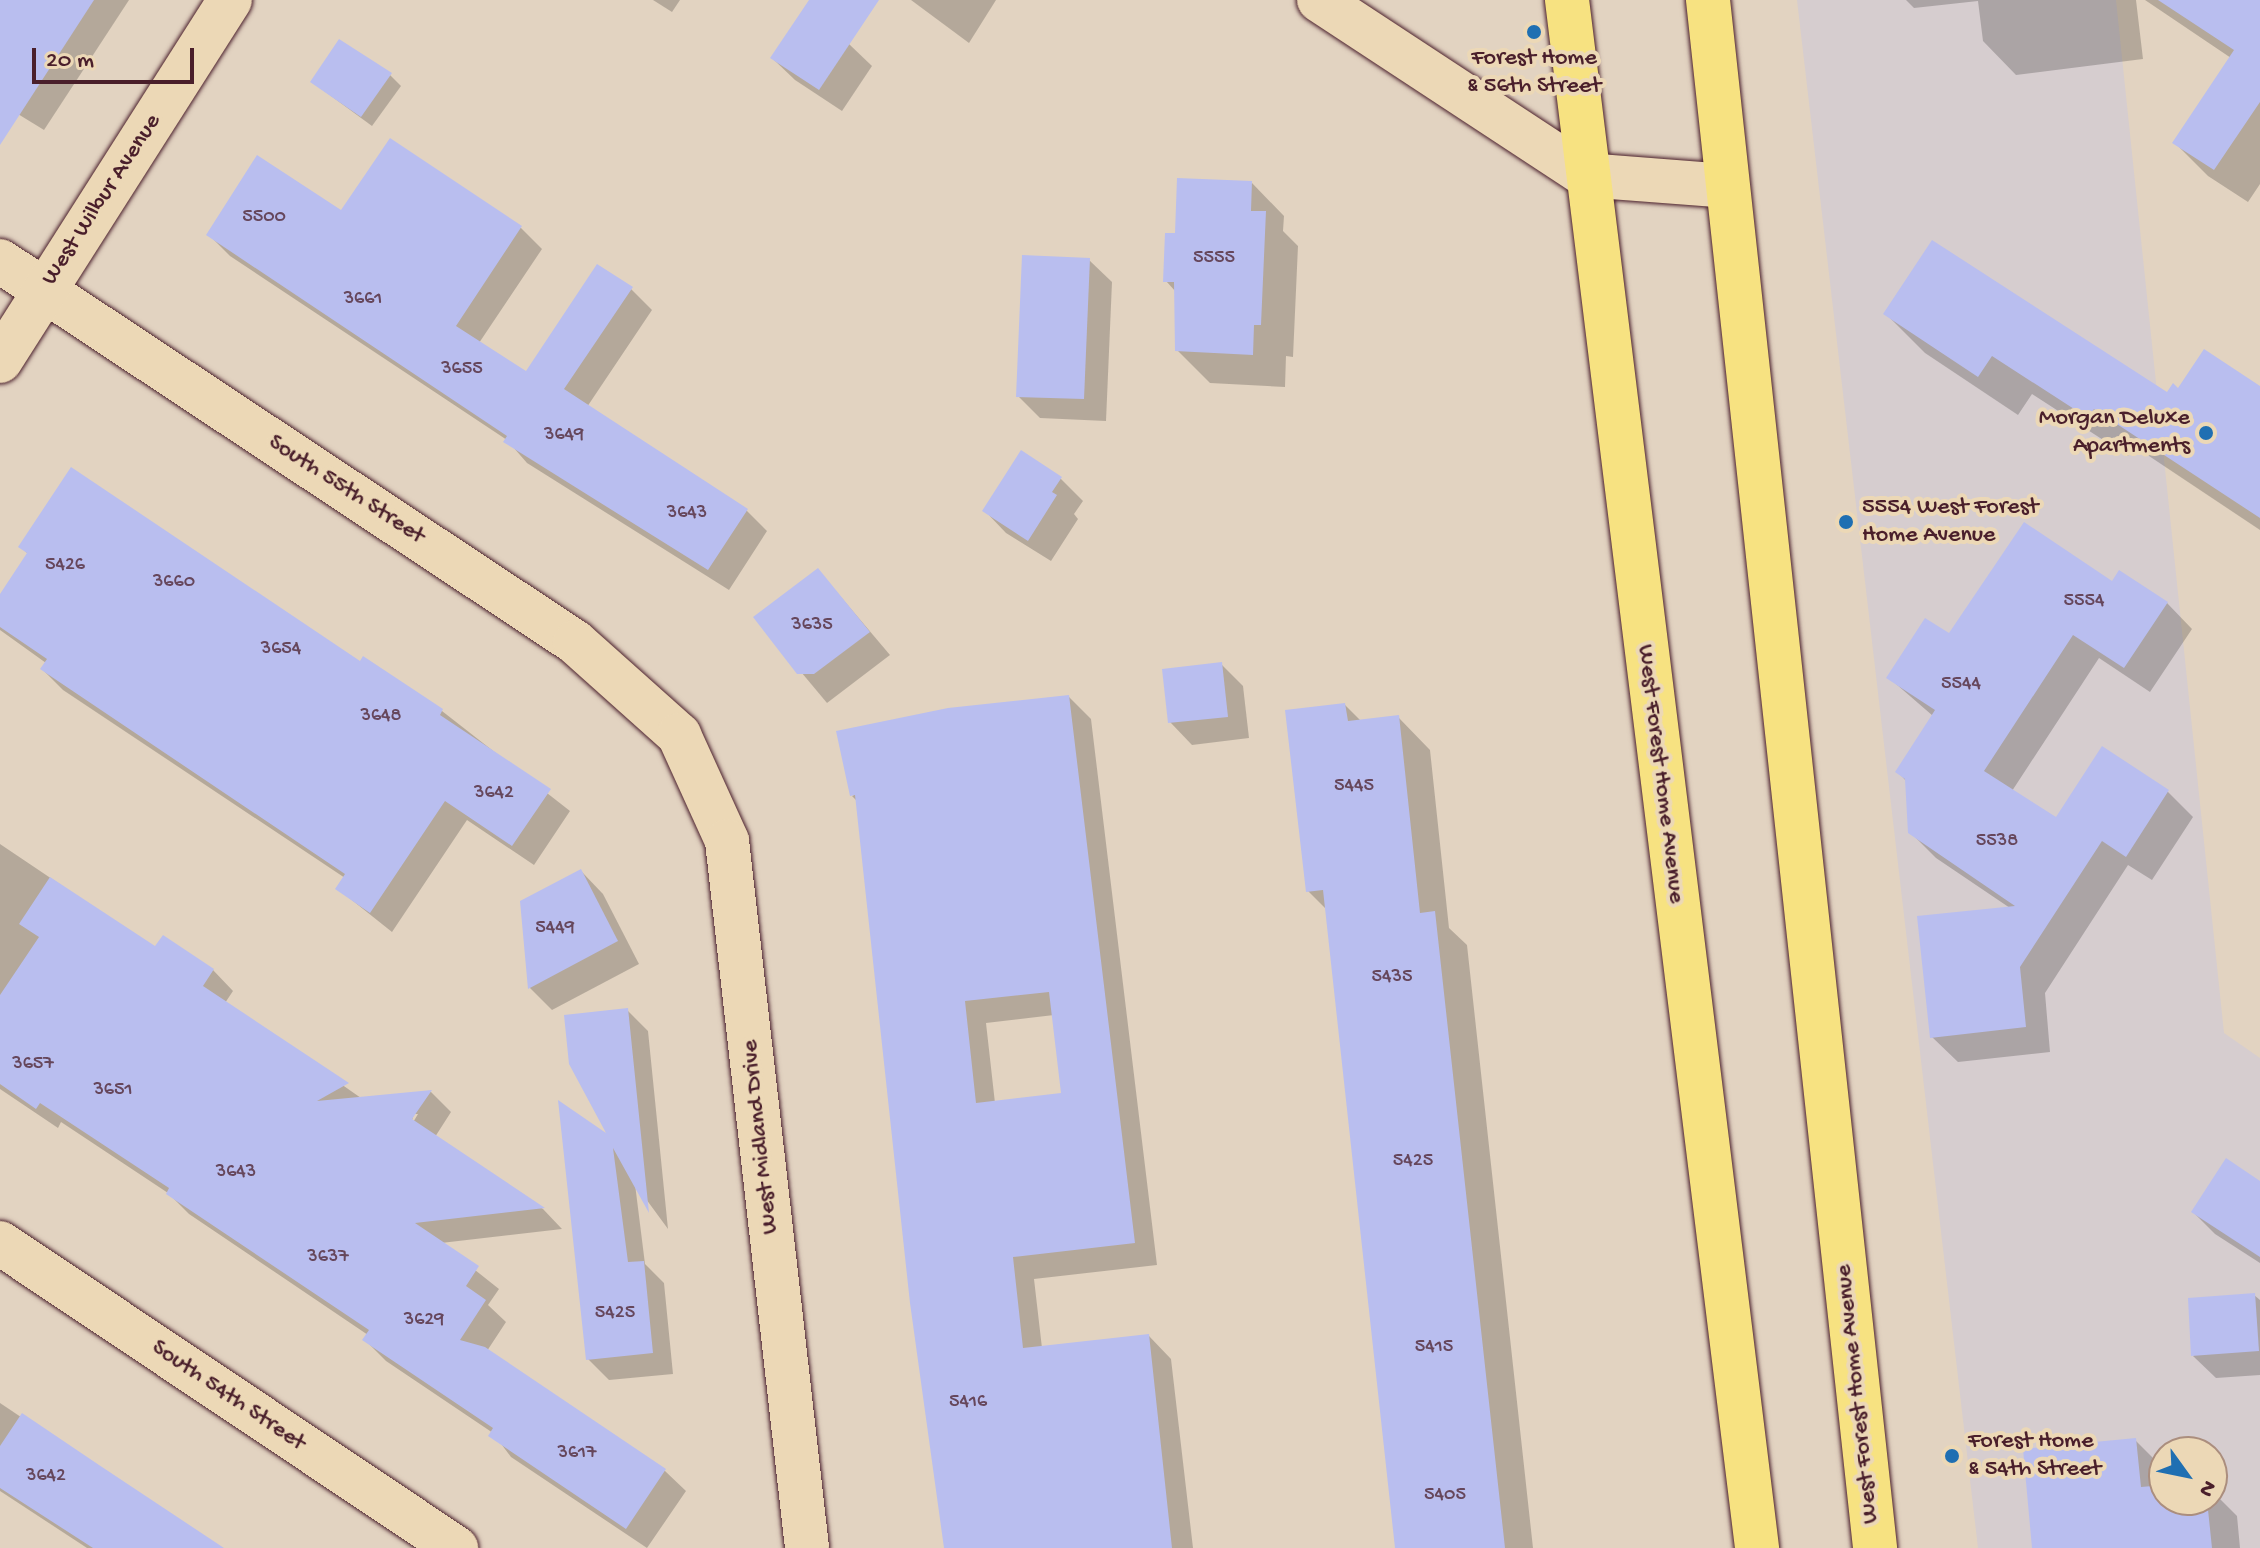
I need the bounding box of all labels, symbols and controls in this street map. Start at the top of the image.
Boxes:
marker: Forest Home & 56th Street [1525,23,1543,41]
scale bar [36,32,198,82]
place label: Forest Home & 56th Street [1467,45,1601,101]
text: 20 m [46,47,94,76]
street label: West Wilbur Avenue [36,109,168,291]
house number: 5500 [242,205,286,229]
house number: 5555 [1193,246,1235,270]
house number: 3661 [344,287,382,311]
house number: 3655 [441,357,483,381]
place label: Morgan Deluxe Apartments [2039,405,2190,461]
house number: 3649 [544,423,584,447]
marker: Morgan Deluxe Apartments [2197,424,2215,442]
street label: South 55th Street [262,429,430,551]
place label: 5554 West Forest Home Avenue [1862,494,2038,550]
house number: 3643 [667,501,707,525]
marker: 5554 West Forest Home Avenue [1837,513,1855,531]
house number: 5426 [45,553,85,577]
house number: 3660 [153,570,195,594]
house number: 5554 [2063,589,2105,613]
house number: 3635 [791,613,833,637]
house number: 3654 [261,637,301,661]
street label: West Forest Home Avenue [1630,643,1690,905]
house number: 5544 [1941,672,1981,696]
house number: 3648 [361,704,401,728]
house number: 5445 [1334,774,1374,798]
house number: 3642 [474,781,514,805]
house number: 5538 [1976,829,2018,853]
house number: 5449 [535,916,575,940]
house number: 5435 [1372,965,1412,989]
street label: West Midland Drive [736,1038,786,1236]
house number: 3657 [12,1052,54,1076]
house number: 3651 [93,1078,133,1102]
house number: 5425 [1393,1149,1433,1173]
house number: 3643 [216,1160,256,1184]
house number: 3637 [307,1245,349,1269]
street label: West Forest Home Avenue [1830,1263,1886,1525]
house number: 5425 [595,1301,635,1325]
house number: 3629 [404,1308,444,1332]
street label: South 54th Street [146,1334,310,1458]
house number: 5415 [1415,1335,1453,1359]
house number: 5416 [949,1390,987,1414]
place label: Forest Home & 54th Street [1968,1428,2101,1484]
north arrow [2148,1436,2228,1516]
house number: 3617 [558,1441,596,1465]
marker: Forest Home & 54th Street [1943,1447,1961,1465]
house number: 3642 [26,1464,66,1488]
text: N [2192,1475,2221,1501]
house number: 5405 [1424,1483,1466,1507]

